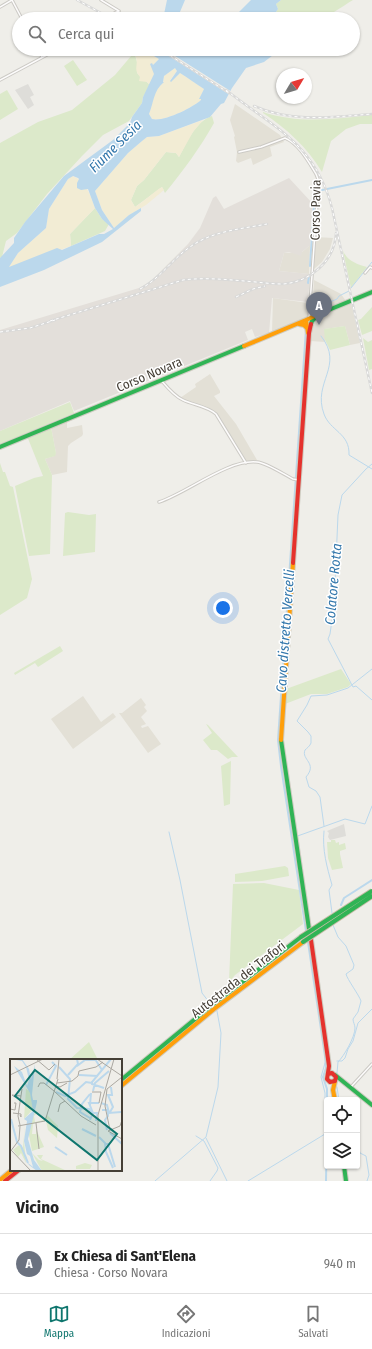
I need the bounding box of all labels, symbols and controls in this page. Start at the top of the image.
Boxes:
search box [12,12,360,56]
icon: search [26,23,48,45]
text: Cerca qui [58,25,114,43]
north arrow [276,68,312,104]
water label: Fiume Sesia [86,117,145,176]
street label: Corso Pavia [307,180,324,240]
pin: A [306,292,332,325]
street label: Corso Novara [114,354,184,395]
water label: Colatore Rotta [321,543,346,626]
water label: Cavo distretto Vercelli [273,568,298,693]
your location [213,598,233,618]
street label: Autostrada dei Trafori [188,938,288,1021]
inset map [10,1059,122,1171]
map controls [324,1097,360,1169]
button: locate [324,1097,360,1133]
button: layers [324,1133,360,1169]
text: Vicino [16,1197,59,1218]
text: Ex Chiesa di Sant'Elena [54,1247,196,1265]
text: A [25,1256,33,1271]
text: 940 m [324,1256,356,1271]
text: Chiesa · Corso Novara [54,1265,168,1280]
tab: Mappa [44,1303,74,1340]
tab: Indicazioni [162,1303,210,1340]
tab: Salvati [298,1303,328,1340]

